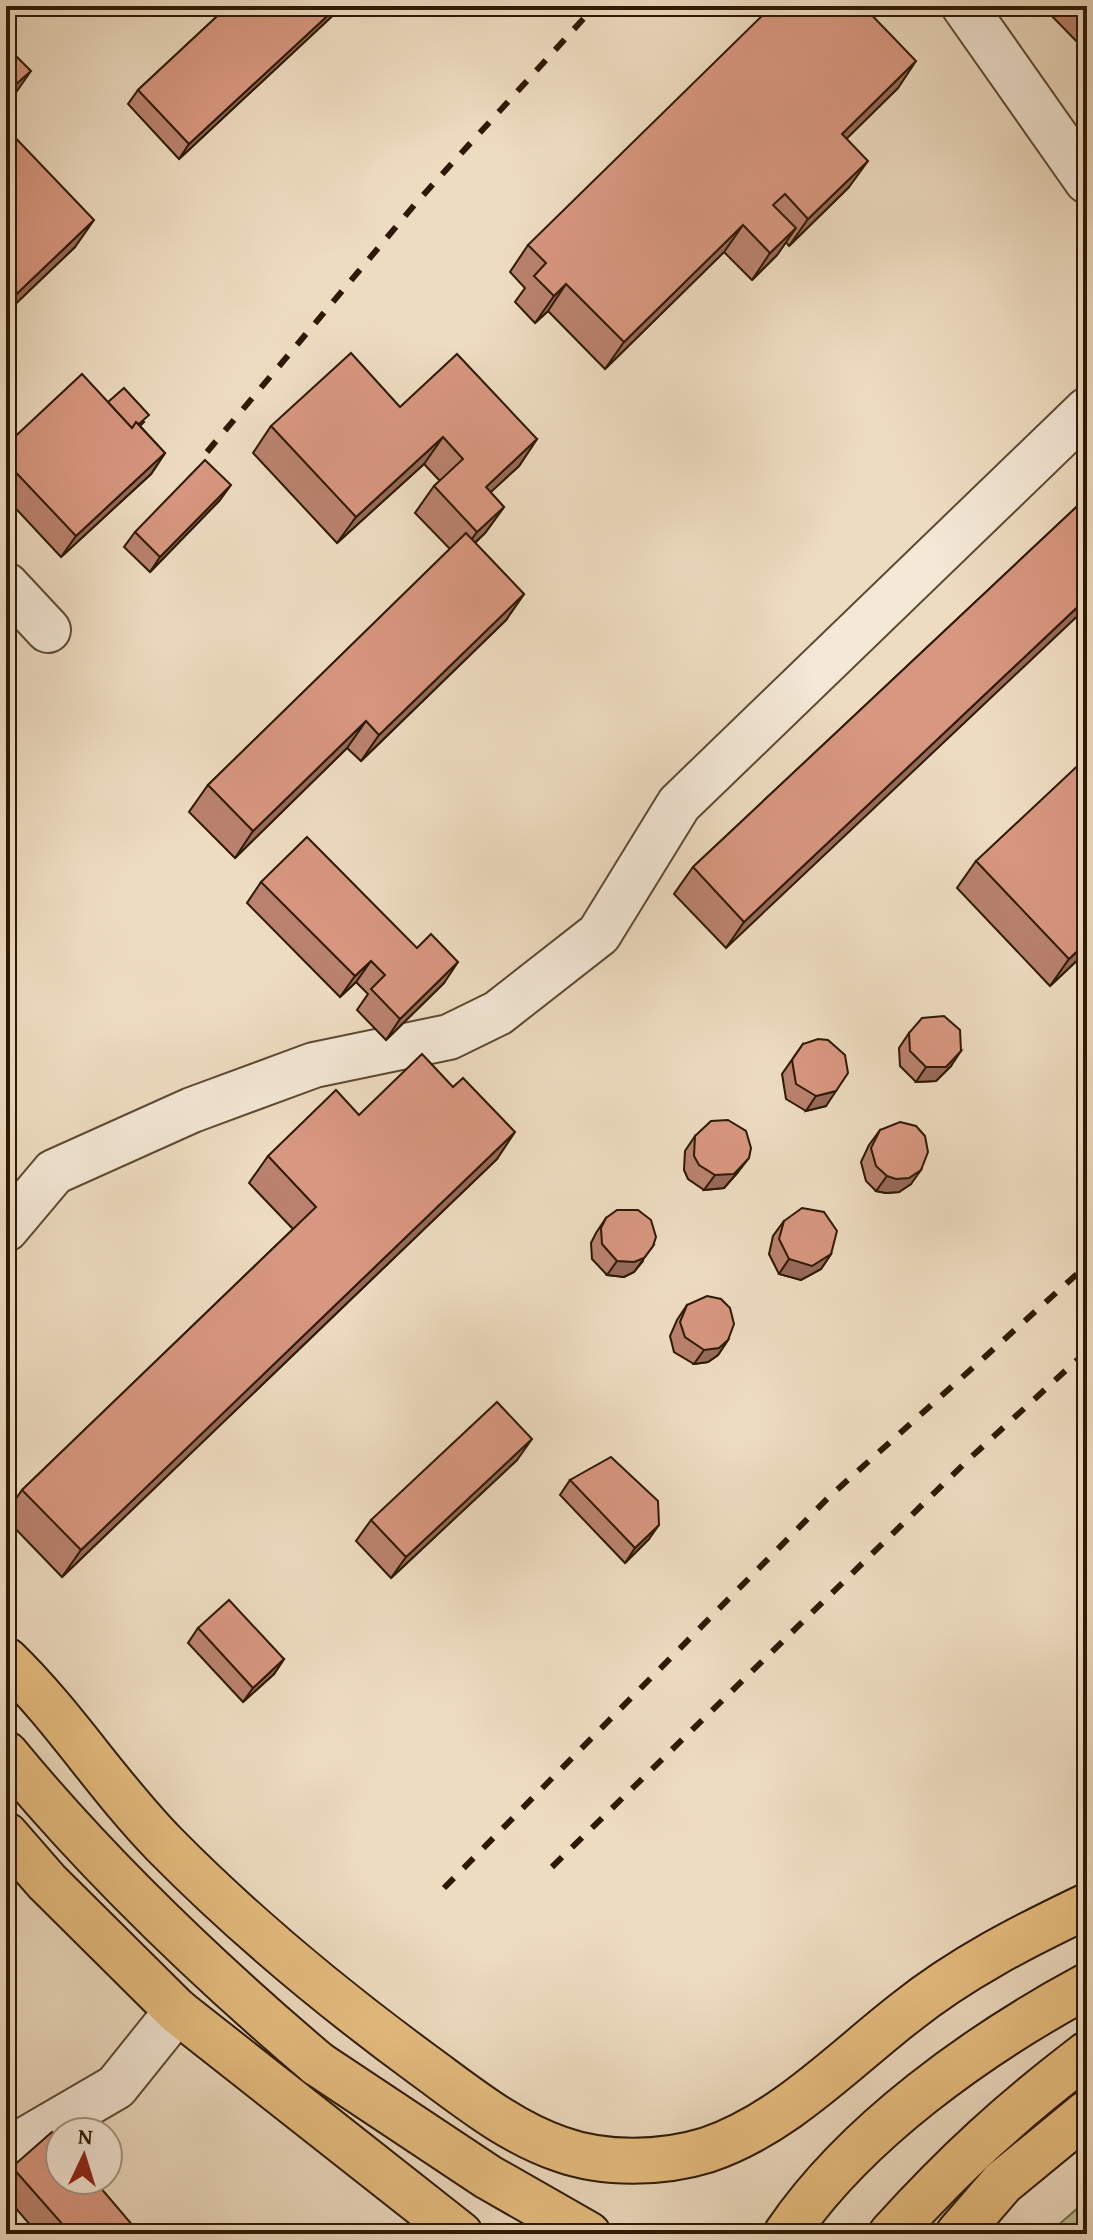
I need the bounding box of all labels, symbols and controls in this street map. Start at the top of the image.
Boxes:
north arrow [44,2116,124,2196]
text: N [77,2120,94,2153]

